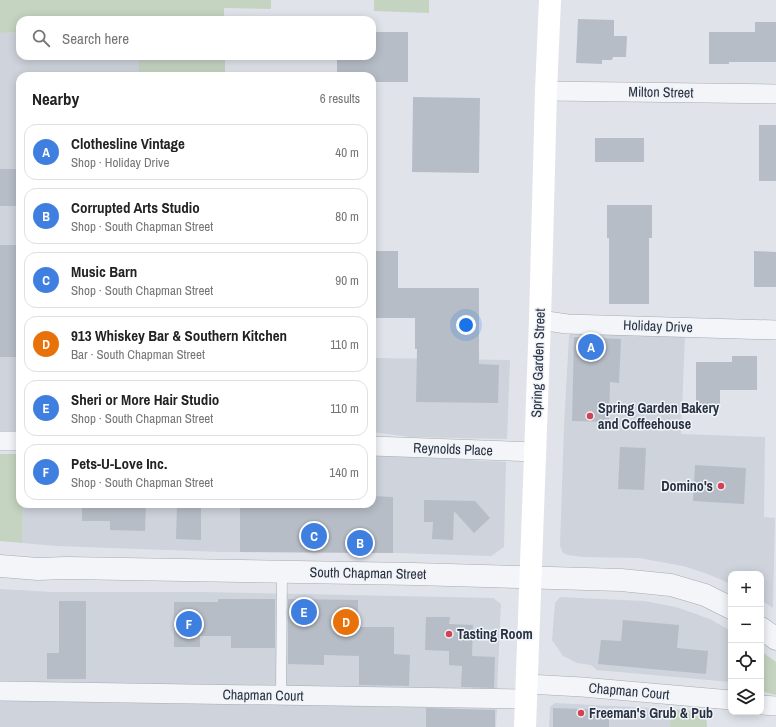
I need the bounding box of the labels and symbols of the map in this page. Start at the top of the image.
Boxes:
street label: Milton Street [628,82,694,102]
street label: Spring Garden Street [527,308,549,418]
your location [456,315,476,335]
street label: Holiday Drive [623,316,693,336]
pin: A [578,332,604,362]
place label: Spring Garden Bakery and Coffeehouse [598,399,720,433]
marker: Spring Garden Bakery and Coffeehouse [585,411,595,421]
street label: Reynolds Place [413,439,493,459]
place label: Domino's [661,477,713,495]
marker: Domino's [716,481,726,491]
pin: C [301,521,327,551]
pin: B [347,528,373,558]
street label: South Chapman Street [309,563,427,583]
pin: E [291,597,317,627]
pin: D [333,607,359,637]
pin: F [176,609,202,639]
place label: Tasting Room [457,625,533,643]
marker: Tasting Room [444,629,454,639]
street label: Chapman Court [588,679,670,703]
street label: Chapman Court [222,685,304,705]
place label: Freeman's Grub & Pub [589,704,713,722]
marker: Freeman's Grub & Pub [576,708,586,718]

